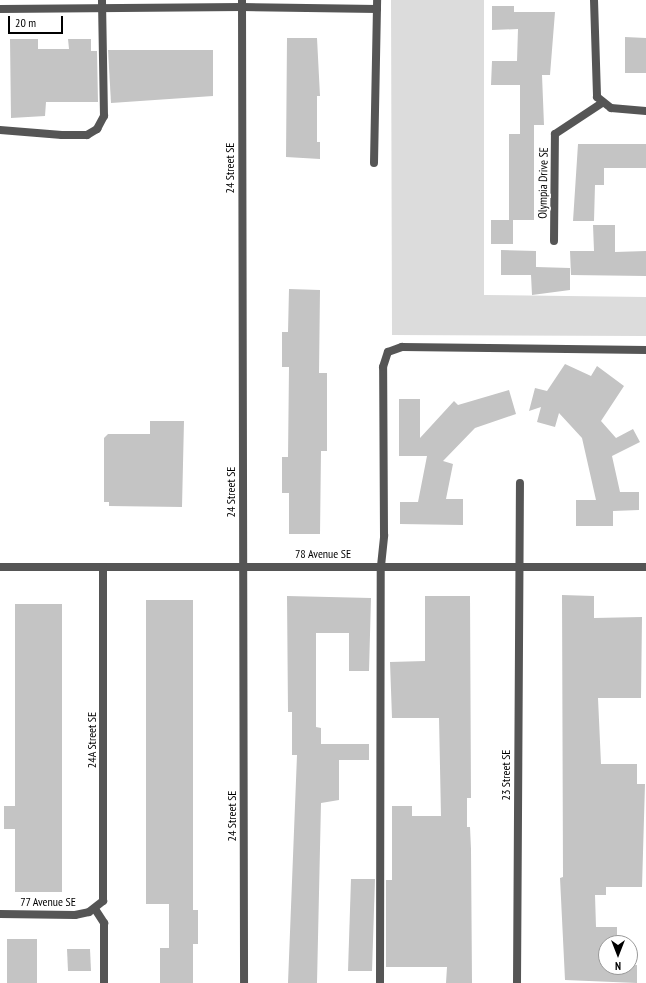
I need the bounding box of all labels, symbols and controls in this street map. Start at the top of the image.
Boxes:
scale bar [10,8,65,34]
text: 20 m [15,15,36,30]
street label: 24 Street SE [223,142,237,194]
street label: Olympia Drive SE [535,147,551,219]
street label: 24 Street SE [224,466,238,518]
street label: 78 Avenue SE [295,547,351,561]
street label: 24A Street SE [85,712,99,768]
street label: 23 Street SE [499,749,513,801]
street label: 24 Street SE [225,790,239,842]
street label: 77 Avenue SE [20,895,76,909]
north arrow [598,935,638,975]
text: N [615,959,621,973]

